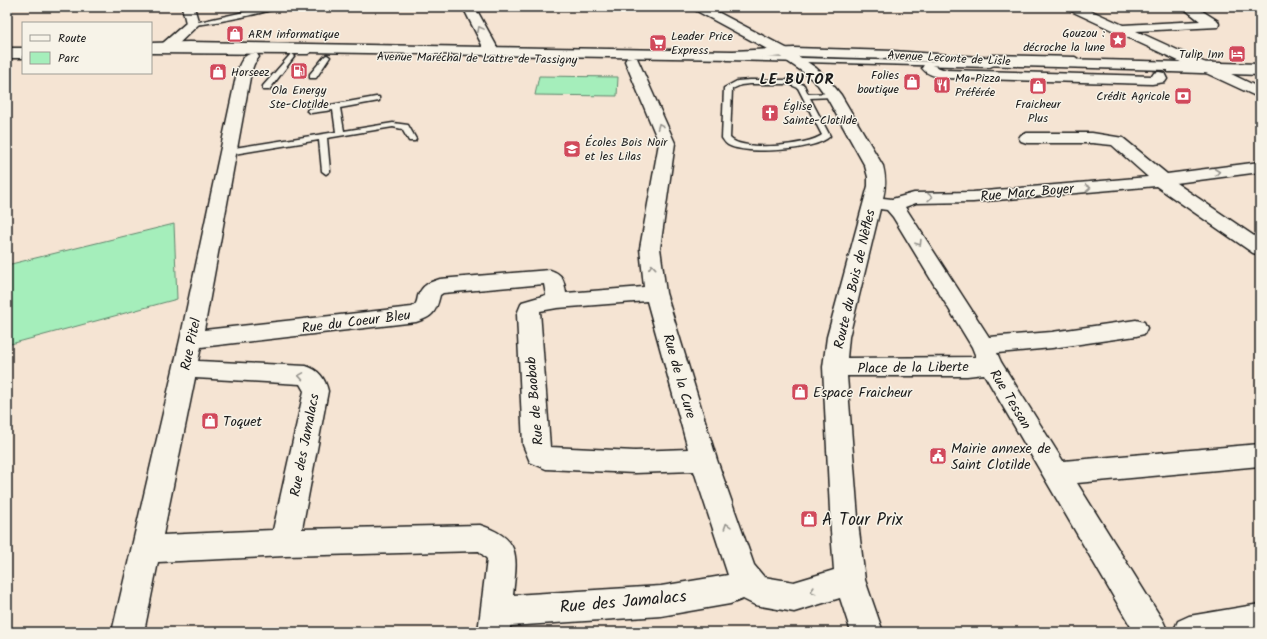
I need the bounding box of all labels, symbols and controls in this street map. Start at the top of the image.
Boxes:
legend [22,22,152,74]
shop icon: ARM informatique [225,24,245,44]
place label: Gouzou : décroche la lune [1023,24,1106,57]
place label: ARM informatique [248,25,340,44]
one-way arrow [478,25,485,33]
place label: Leader Price Express [671,27,733,60]
text: Route [58,29,87,48]
place icon: Gouzou : décroche la lune [1108,30,1128,50]
supermarket icon: Leader Price Express [648,33,668,53]
hotel icon: Tulip Inn [1227,44,1247,64]
place label: Tulip Inn [1179,45,1224,64]
street label: Avenue Leconte de Lisle [887,46,1012,71]
street label: Avenue Maréchal de Lattre de Tassigny [377,47,578,70]
text: Parc [58,49,79,68]
fuel station icon: Ola Energy Ste-Clotilde [289,61,309,81]
shop icon: Horseez [208,62,228,82]
place label: Horseez [231,63,270,82]
place label: Folies boutique [857,66,900,99]
district label: LE BUTOR [760,68,834,92]
place label: Ma Pizza Préférée [955,69,1001,102]
shop icon: Folies boutique [902,72,922,92]
restaurant icon: Ma Pizza Préférée [932,75,952,95]
shop icon: Fraicheur Plus [1028,76,1048,96]
place label: Ola Energy Ste-Clotilde [269,81,329,114]
bank icon: Crédit Agricole [1173,86,1193,106]
place label: Crédit Agricole [1096,87,1171,106]
place label: Fraicheur Plus [1015,95,1062,128]
place label: Église Sainte-Clotilde [783,97,858,130]
church icon: Église Sainte-Clotilde [760,103,780,123]
one-way arrow [657,122,665,130]
place label: Écoles Bois Noir et les Lilas [585,133,668,166]
school or university icon: Écoles Bois Noir et les Lilas [562,139,582,159]
one-way arrow [1214,168,1220,177]
street label: Rue Marc Boyer [979,178,1076,208]
one-way arrow [1085,183,1091,192]
one-way arrow [927,193,933,202]
street label: Route du Bois de Nèfles [828,207,882,351]
one-way arrow [915,239,922,246]
one-way arrow [648,264,657,270]
street label: Rue du Coeur Bleu [300,304,412,340]
street label: Rue Pitel [175,315,207,372]
street label: Rue de la Cure [656,331,702,422]
street label: Rue de Baobab [520,355,550,446]
street label: Place de la Liberte [857,356,970,380]
street label: Rue Tessan [984,365,1037,434]
one-way arrow [298,372,304,381]
shop icon: Espace Fraicheur [790,382,810,402]
place label: Espace Fraicheur [813,382,913,404]
street label: Rue des Jamalacs [284,392,326,499]
shop icon: Toquet [200,411,220,431]
place label: Toquet [223,411,263,433]
place label: Mairie annexe de Saint Clotilde [951,438,1051,476]
public building icon: Mairie annexe de Saint Clotilde [928,446,948,466]
place label: A Tour Prix [822,507,903,534]
shop icon: A Tour Prix [799,509,819,529]
one-way arrow [723,523,731,530]
street label: Rue des Jamalacs [559,584,688,621]
one-way arrow [810,586,817,595]

